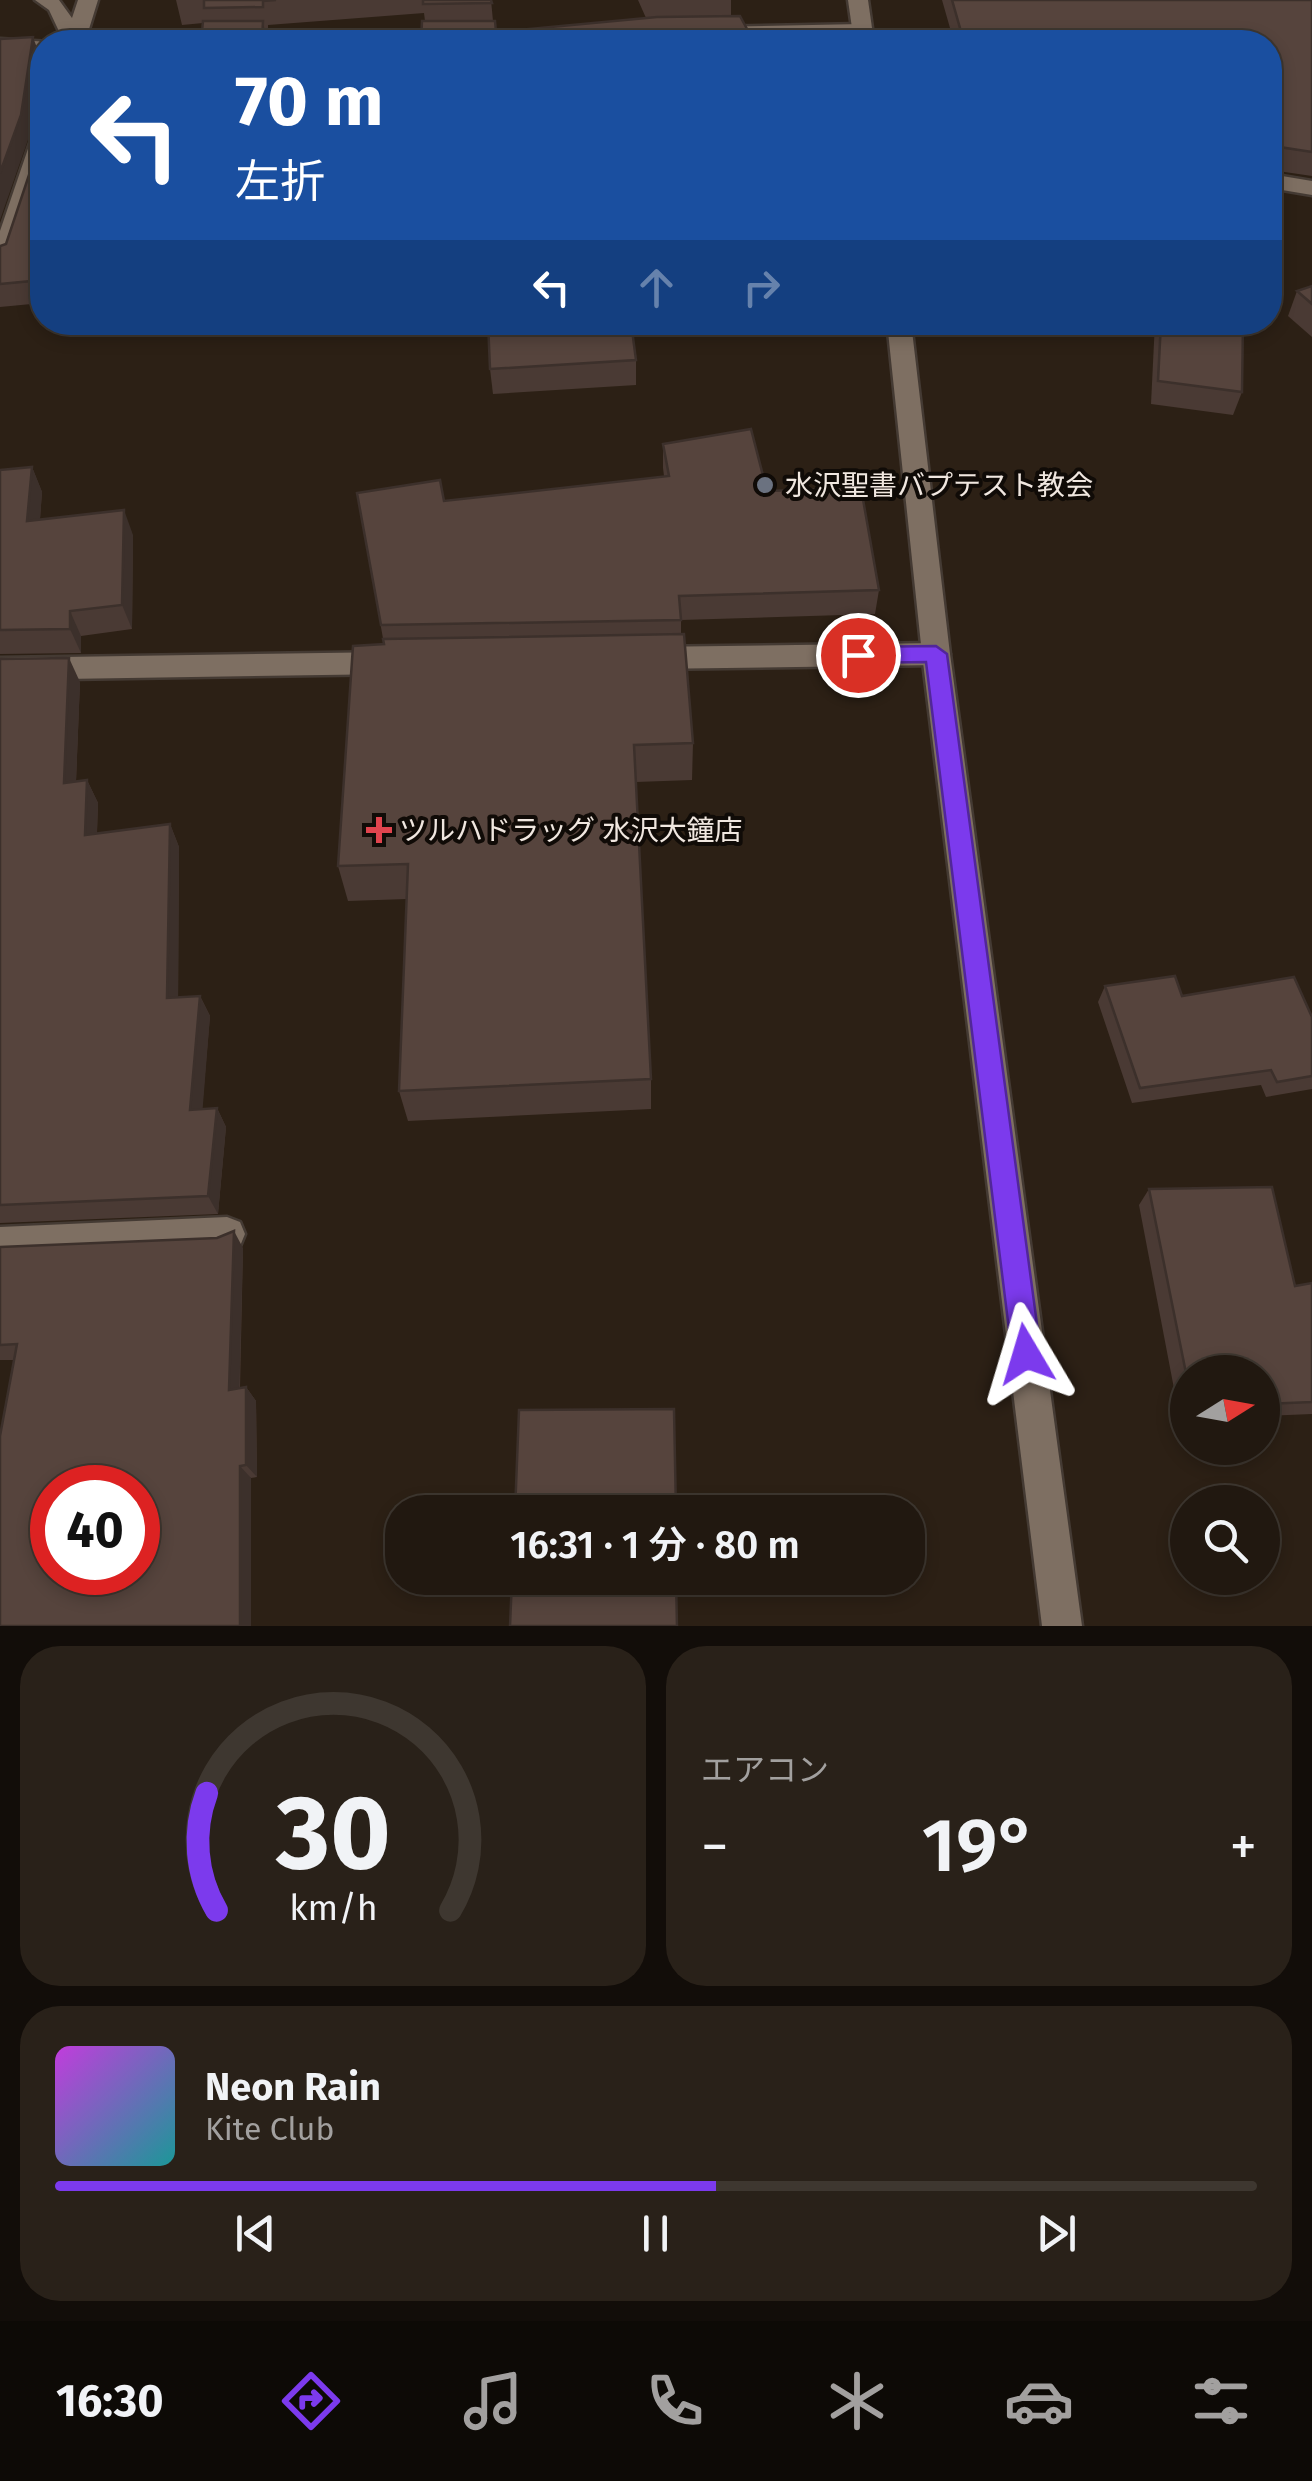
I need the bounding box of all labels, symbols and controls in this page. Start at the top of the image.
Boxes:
text: 70 m [235,60,384,144]
icon: left [70,70,200,200]
text: 左折 [235,155,325,209]
icon: left [524,260,579,315]
icon: ahead [629,260,684,315]
icon: right [734,260,789,315]
place label: 水沢聖書バプテスト教会 [785,469,1093,502]
marker: 水沢聖書バプテスト教会 [754,474,776,496]
pin [816,613,901,698]
icon: arrive [831,628,886,683]
place label: ツルハドラッグ 水沢大鐘店 [399,814,742,847]
marker: ツルハドラッグ 水沢大鐘店 [368,819,390,841]
position arrow [974,1302,1078,1406]
north arrow [1170,1355,1280,1465]
map controls [1170,1355,1280,1595]
speed limit sign: 40 [30,1465,160,1595]
button: search [1170,1485,1280,1595]
text: 16:31 · 1 分 · 80 m [510,1522,800,1568]
text: エアコン [701,1751,829,1789]
text: 30 [275,1771,390,1896]
text: 19° [922,1801,1036,1891]
text: − [701,1814,729,1880]
text: + [1230,1814,1257,1880]
text: km/h [289,1887,377,1929]
text: Neon Rain [205,2064,381,2110]
text: Kite Club [205,2110,334,2148]
icon: previous [228,2206,283,2261]
icon: pause [628,2206,683,2261]
icon: next [1029,2206,1084,2261]
icon: directions [276,2366,346,2436]
icon: music [458,2366,528,2436]
icon: phone [640,2366,710,2436]
icon: climate [822,2366,892,2436]
icon: car [1004,2366,1074,2436]
icon: filters [1186,2366,1256,2436]
text: 16:30 [56,2374,164,2428]

